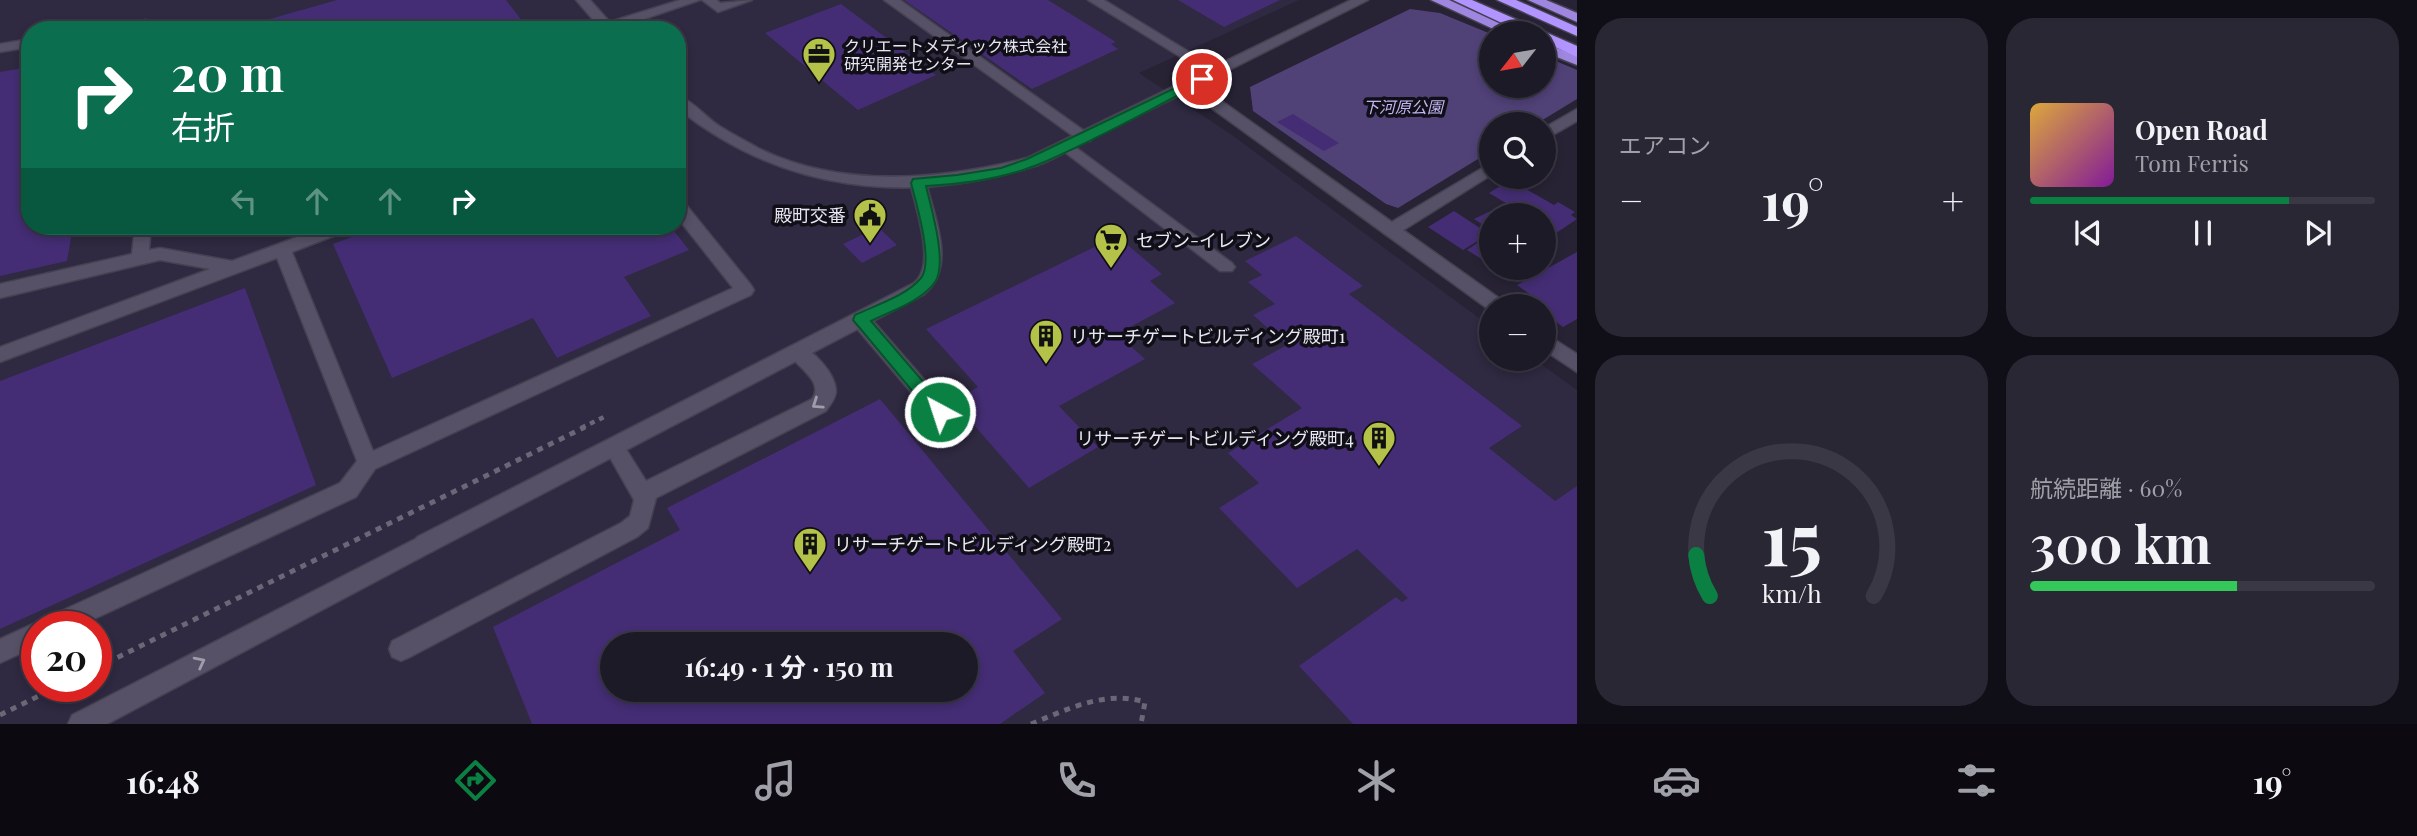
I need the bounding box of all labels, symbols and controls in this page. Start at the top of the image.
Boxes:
north arrow [1479,21,1556,98]
map controls [1479,21,1556,371]
office icon: クリエートメディック株式会社 研究開発センター [800,35,838,84]
place label: クリエートメディック株式会社 研究開発センター [844,35,1067,74]
text: 20 m [171,39,284,104]
icon: right [56,49,147,140]
pin [1172,49,1232,109]
icon: arrive [1183,60,1221,98]
park label: 下河原公園 [1363,96,1445,117]
text: 右折 [171,104,235,147]
button: search [1479,112,1556,189]
text: Open Road [2135,112,2268,147]
text: エアコン [1619,129,1711,160]
text: Tom Ferris [2135,147,2249,178]
text: 19° [1761,165,1824,234]
text: − [1619,174,1644,225]
text: + [1942,174,1964,225]
icon: left [225,182,263,220]
icon: ahead [298,182,336,220]
icon: ahead [371,182,409,220]
icon: right [444,182,482,220]
public building icon: 殿町交番 [851,196,889,245]
place label: 殿町交番 [774,203,846,227]
button: + [1479,203,1556,280]
icon: previous [2069,214,2107,252]
icon: pause [2184,214,2222,252]
icon: next [2299,214,2337,252]
supermarket icon: セブン-イレブン [1092,221,1130,270]
place label: セブン-イレブン [1136,228,1271,252]
button: − [1479,294,1556,371]
building icon: リサーチゲートビルディング殿町1 [1027,317,1065,366]
place label: リサーチゲートビルディング殿町1 [1070,324,1346,348]
position arrow [903,375,977,449]
one-way arrow [812,396,825,408]
building icon: リサーチゲートビルディング殿町4 [1360,419,1398,468]
place label: リサーチゲートビルディング殿町4 [1076,426,1354,450]
text: 航続距離 · 60% [2030,472,2182,503]
text: 15 [1761,488,1822,585]
text: 300 km [2030,508,2211,577]
building icon: リサーチゲートビルディング殿町2 [791,525,829,574]
place label: リサーチゲートビルディング殿町2 [834,532,1111,556]
text: km/h [1762,576,1822,609]
speed limit sign: 20 [21,611,112,702]
text: 16:49 · 1 分 · 150 m [685,649,893,684]
one-way arrow [193,657,205,671]
icon: directions [451,756,500,805]
icon: music [751,756,800,805]
icon: phone [1052,756,1101,805]
icon: climate [1352,756,1401,805]
icon: car [1652,756,1701,805]
icon: filters [1952,756,2001,805]
text: 16:48 [126,759,200,802]
text: 19° [2253,759,2291,802]

